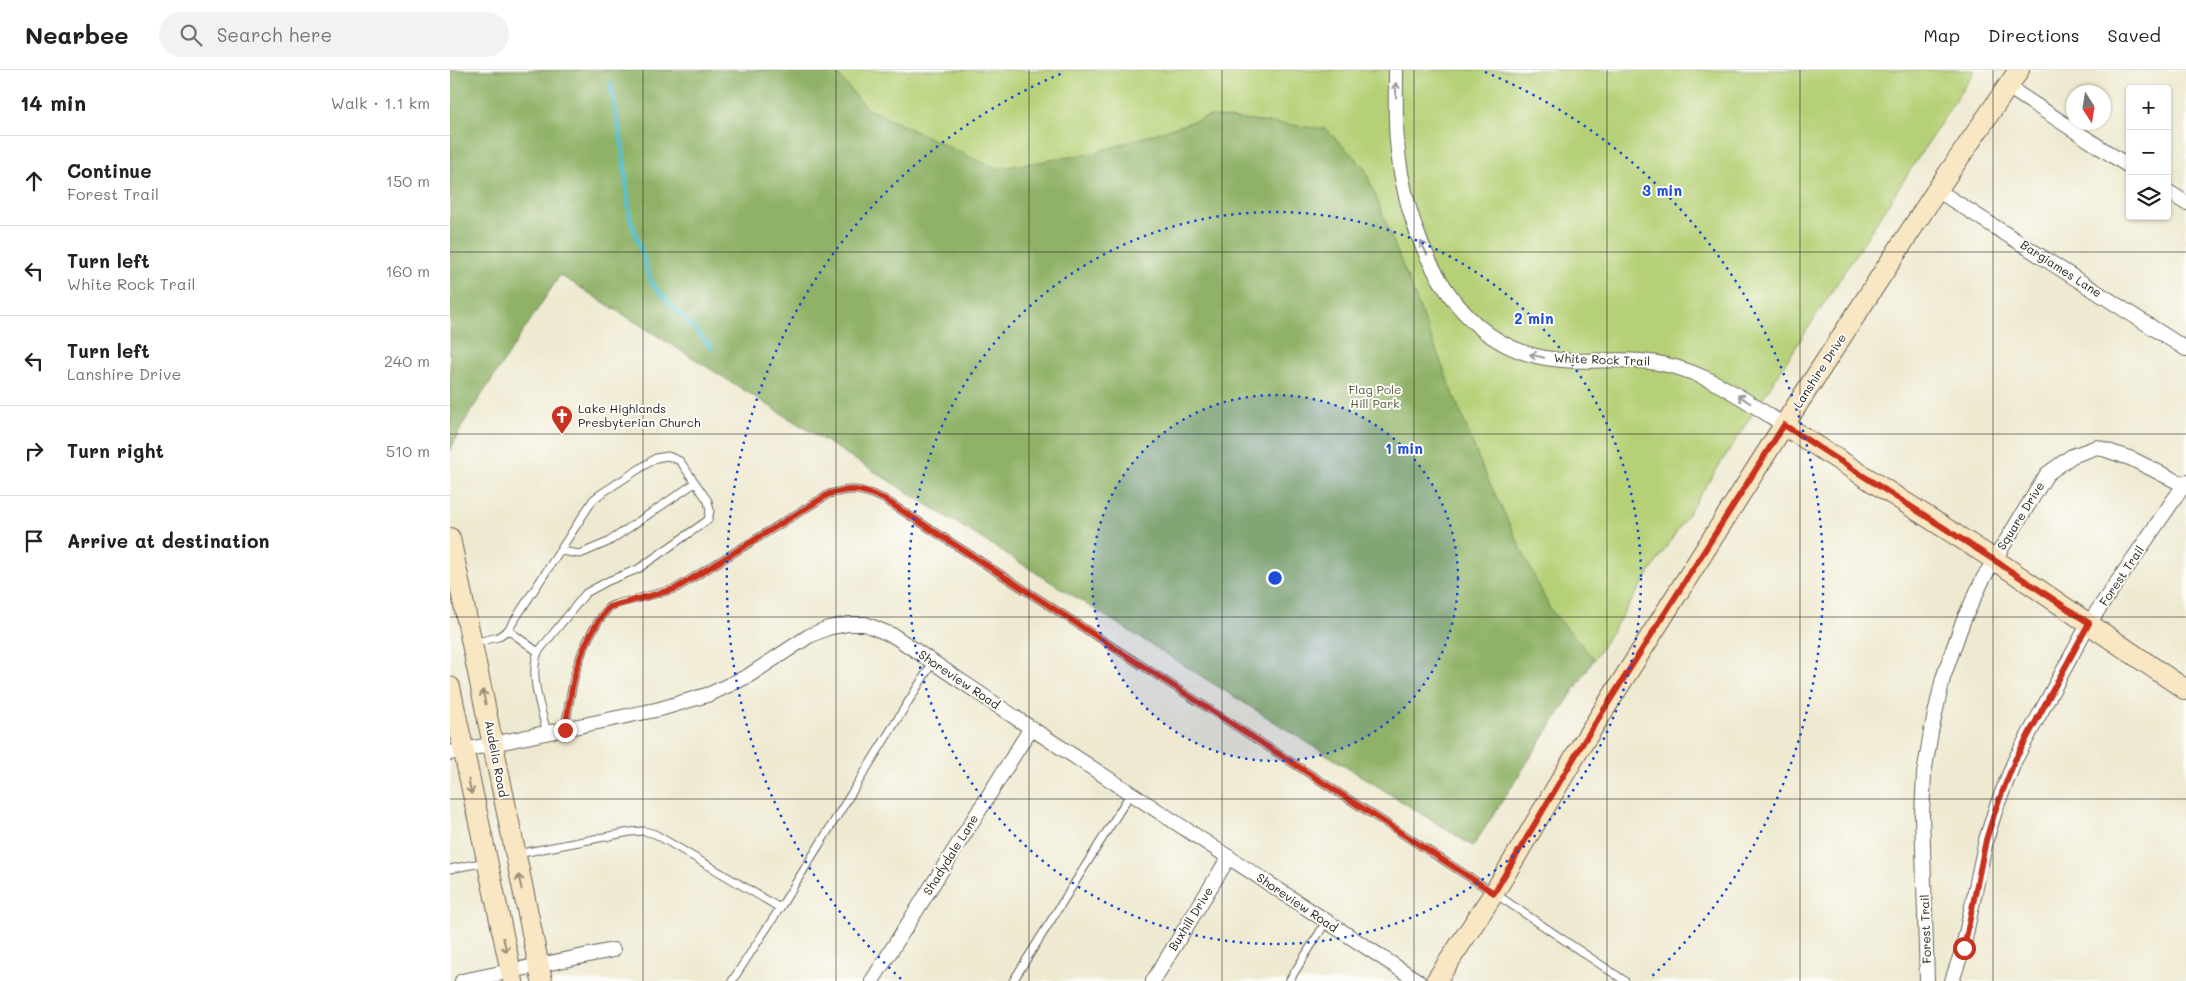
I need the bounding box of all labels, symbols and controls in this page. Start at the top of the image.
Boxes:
search box [159,12,509,57]
text: Nearbee [25,19,129,50]
icon: search [177,21,205,49]
text: Search here [217,22,332,47]
text: Map [1923,23,1960,47]
text: Directions [1988,23,2080,47]
text: Saved [2108,23,2161,47]
one-way arrow [1391,82,1401,98]
north arrow [2066,85,2111,130]
map controls [2126,85,2171,220]
button: + [2126,85,2171,130]
text: 14 min [20,89,86,116]
text: Walk · 1.1 km [331,92,430,113]
button: − [2126,130,2171,175]
text: Continue [67,158,152,183]
icon: ahead [20,167,48,195]
text: 150 m [386,170,430,191]
button: layers [2126,175,2171,220]
text: 3 min [1642,180,1682,200]
text: Forest Trail [67,183,159,204]
street label: Bargiames Lane [2018,236,2105,300]
one-way arrow [1419,241,1429,256]
text: Turn left [67,248,150,273]
icon: left [20,257,48,285]
text: 160 m [385,260,430,281]
text: White Rock Trail [67,273,196,294]
text: 2 min [1514,308,1554,328]
street label: Lanshire Drive [1789,330,1849,411]
text: Turn left [67,338,150,363]
icon: left [20,347,48,375]
street label: White Rock Trail [1554,349,1651,369]
text: 240 m [384,350,430,371]
one-way arrow [1530,351,1546,360]
text: Lanshire Drive [67,363,181,384]
park label: Flag Pole Hill Park [1349,381,1401,411]
one-way arrow [1737,393,1751,403]
place label: Lake Highlands Presbyterian Church [578,400,701,430]
church icon: Lake Highlands Presbyterian Church [550,404,574,435]
icon: right [20,437,48,465]
text: Turn right [67,438,164,463]
text: 1 min [1385,438,1423,458]
text: 510 m [386,440,430,461]
street label: Square Drive [1993,478,2047,553]
icon: arrive [20,527,48,555]
text: Arrive at destination [67,528,270,553]
street label: Forest Trail [2095,542,2147,609]
centre of rings [1266,569,1284,587]
street label: Shoreview Road [916,646,1004,712]
one-way arrow [479,689,488,705]
street label: Audelia Road [482,719,512,799]
route end [554,719,577,742]
one-way arrow [466,778,476,794]
street label: Shadydale Lane [919,811,981,898]
street label: Shoreview Road [1254,869,1342,935]
one-way arrow [515,875,524,891]
street label: Buxhill Drive [1164,884,1216,953]
street label: Forest Trail [1916,894,1934,964]
one-way arrow [501,937,510,953]
route start [1953,937,1976,960]

